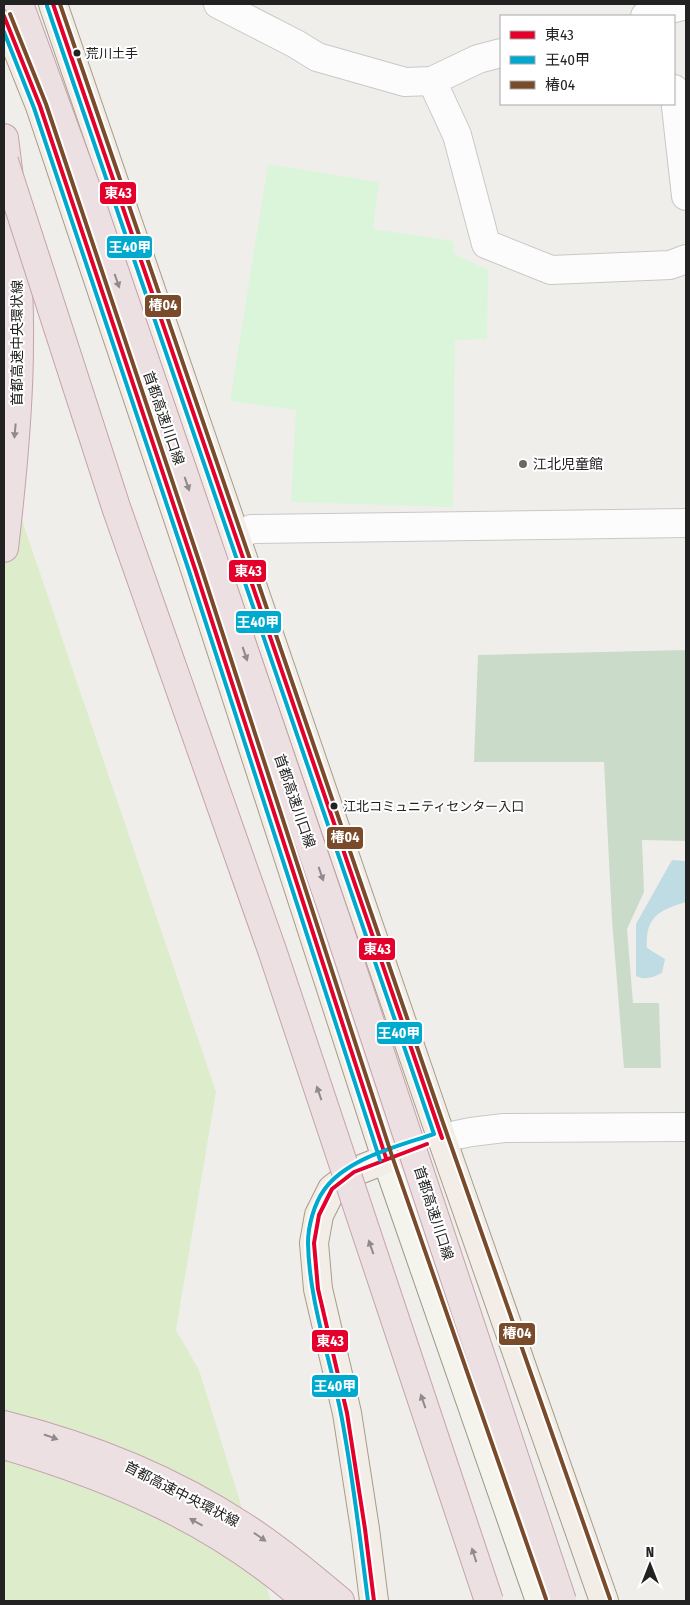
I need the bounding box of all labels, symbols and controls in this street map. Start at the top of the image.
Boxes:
legend [500,15,675,105]
text: 東43 [545,26,574,44]
place label: 荒川土手 [86,46,138,61]
marker: 荒川土手 [72,48,82,58]
text: 王40甲 [545,51,590,69]
text: 椿04 [545,76,575,94]
line badge: 東43 [99,181,137,205]
text: 東43 [104,185,132,202]
line badge: 王40甲 [106,235,153,259]
text: 王40甲 [109,239,151,256]
one-way arrow [114,273,121,288]
street label: 首都高速中央環状線 [9,280,26,406]
line badge: 椿04 [144,294,182,318]
text: 椿04 [149,297,177,314]
street label: 首都高速川口線 [140,369,188,467]
one-way arrow [10,423,18,439]
place label: 江北児童館 [533,456,603,473]
marker: 江北児童館 [517,458,529,470]
one-way arrow [183,477,191,492]
line badge: 東43 [228,559,267,583]
text: 東43 [234,563,262,580]
line badge: 王40甲 [235,610,282,634]
text: 王40甲 [237,614,279,631]
one-way arrow [242,647,249,662]
street label: 首都高速川口線 [271,752,319,850]
place label: 江北コミュニティセンター入口 [343,799,524,814]
marker: 江北コミュニティセンター入口 [329,801,339,811]
line badge: 椿04 [326,826,364,850]
text: 椿04 [331,829,359,846]
one-way arrow [317,867,325,882]
line badge: 東43 [358,937,396,961]
text: 東43 [363,941,391,958]
line badge: 王40甲 [376,1021,423,1045]
text: 王40甲 [378,1025,420,1042]
one-way arrow [315,1085,323,1100]
street label: 首都高速川口線 [410,1164,457,1262]
one-way arrow [367,1239,374,1254]
line badge: 椿04 [498,1322,536,1346]
text: 椿04 [503,1325,531,1342]
line badge: 東43 [311,1329,349,1353]
text: 東43 [316,1333,344,1350]
line badge: 王40甲 [311,1374,359,1398]
text: 王40甲 [314,1378,356,1395]
one-way arrow [418,1393,426,1408]
one-way arrow [44,1434,59,1442]
street label: 首都高速中央環状線 [122,1458,242,1531]
one-way arrow [189,1518,204,1526]
one-way arrow [253,1532,267,1542]
north arrow [625,1540,675,1590]
text: N [646,1544,654,1561]
one-way arrow [469,1547,477,1562]

